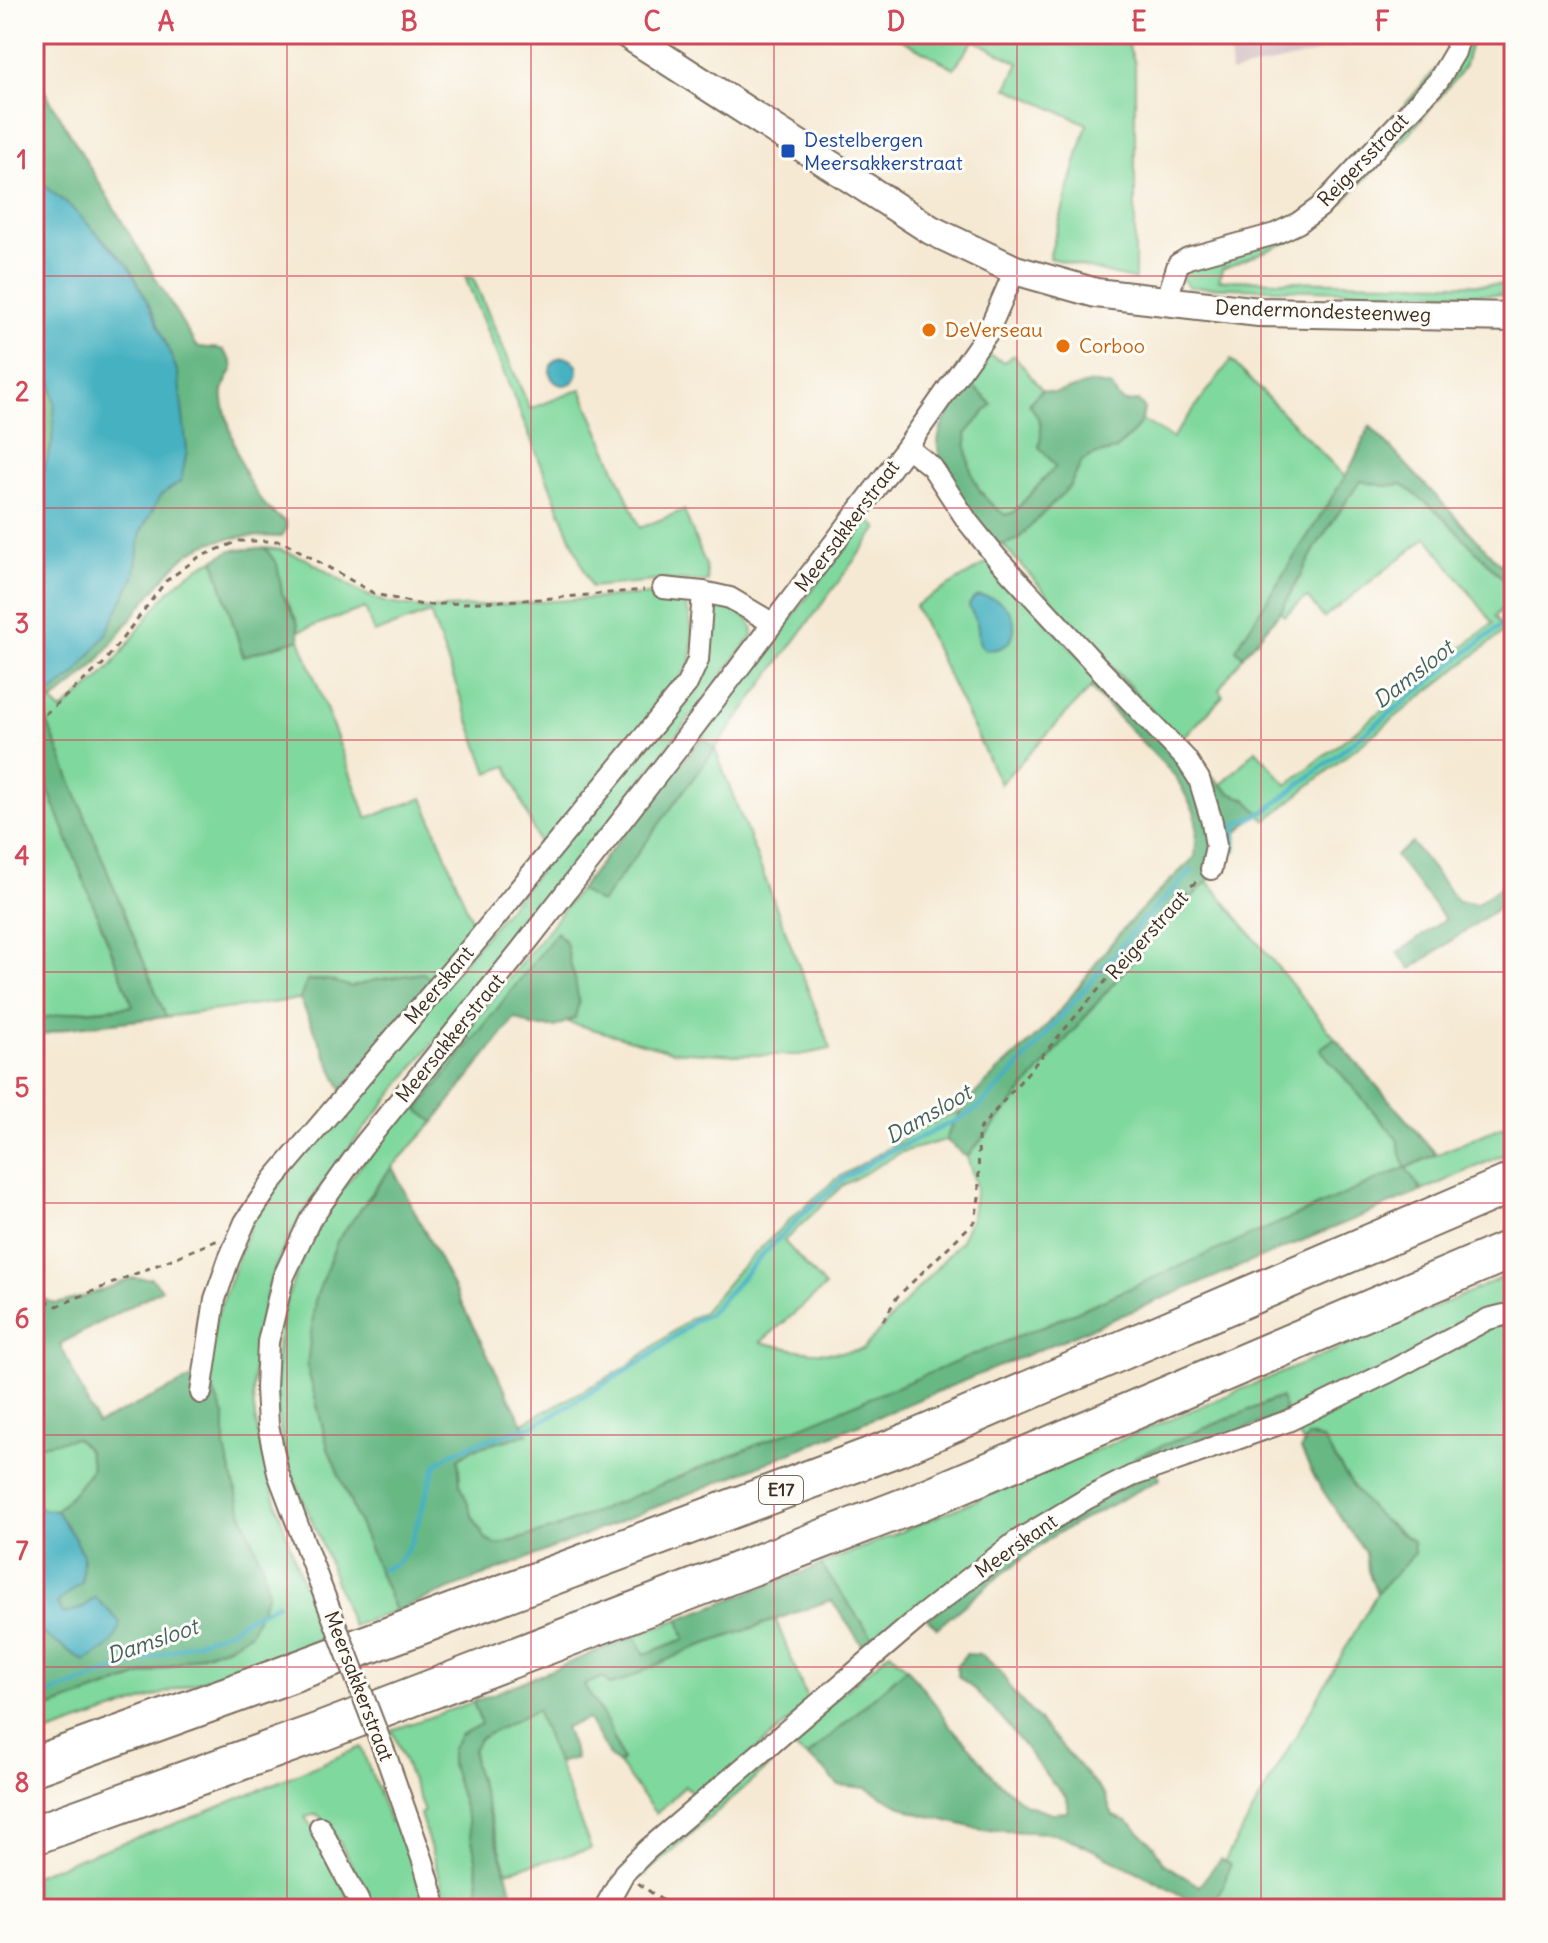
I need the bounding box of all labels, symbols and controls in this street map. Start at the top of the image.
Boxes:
text: A [158,5,175,38]
text: B [400,5,418,38]
text: C [643,5,661,38]
text: D [887,5,905,38]
text: E [1131,5,1147,38]
text: F [1375,5,1390,38]
street label: Reigersstraat [1312,108,1414,212]
place label: Destelbergen Meersakkerstraat [804,127,963,175]
marker: Destelbergen Meersakkerstraat [779,142,797,160]
text: 1 [17,143,27,176]
street label: Dendermondesteenweg [1215,294,1432,327]
place label: DeVerseau [945,317,1043,342]
marker: DeVerseau [920,321,938,339]
place label: Corboo [1079,333,1145,358]
marker: Corboo [1054,337,1072,355]
text: 2 [15,375,29,408]
street label: Meersakkerstraat [789,455,905,597]
text: 3 [15,607,29,640]
water label: Damsloot [1367,632,1461,714]
text: 4 [14,839,30,872]
street label: Reigerstraat [1100,885,1193,984]
street label: Meerskant [399,940,479,1029]
street label: Meersakkerstraat [390,968,509,1107]
text: 5 [15,1071,30,1104]
water label: Damsloot [880,1077,978,1150]
text: 6 [14,1302,30,1335]
road number: E17 [759,1476,803,1504]
street label: Meerskant [970,1508,1062,1583]
text: 7 [16,1534,29,1567]
street label: Meersakkerstraat [319,1607,400,1765]
water label: Damsloot [103,1612,204,1670]
text: 8 [15,1766,29,1799]

